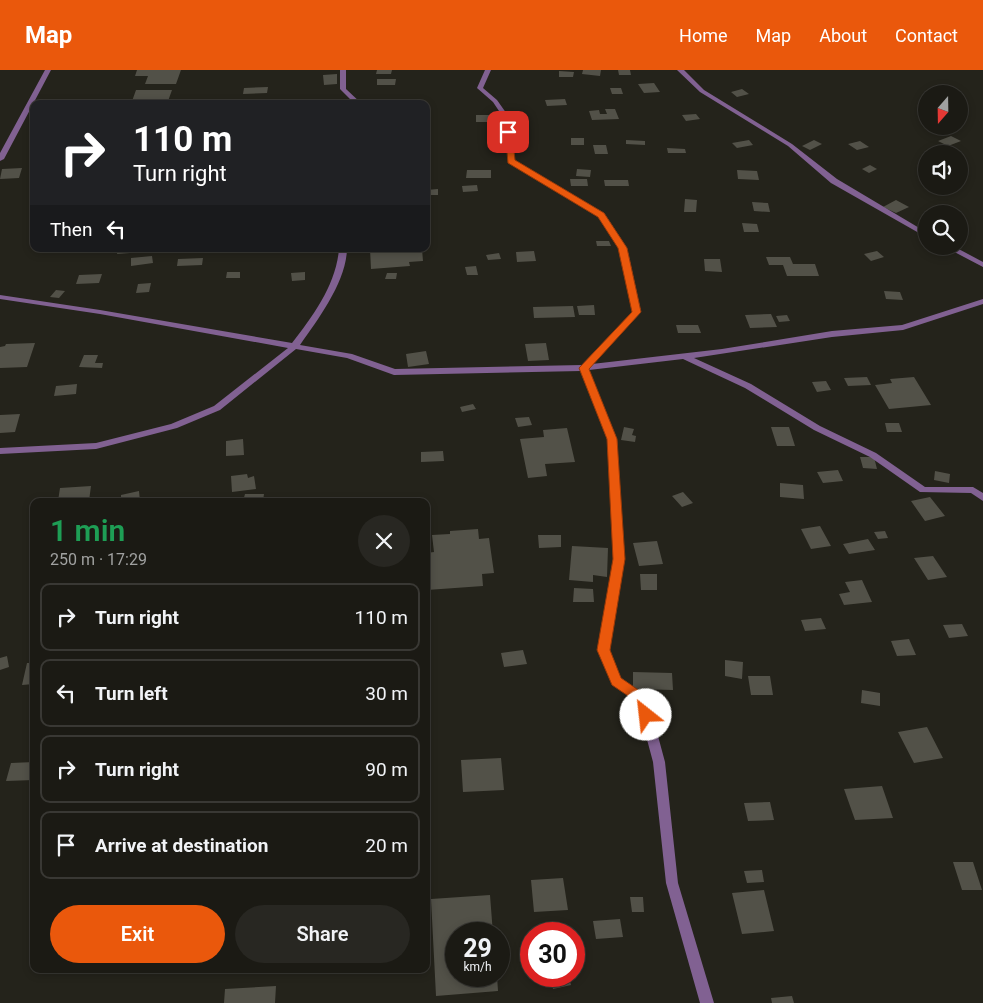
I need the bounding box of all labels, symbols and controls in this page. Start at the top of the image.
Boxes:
text: Map [25,21,72,49]
text: Home [679,25,728,46]
text: Map [756,25,791,46]
text: About [819,25,867,46]
text: Contact [895,25,958,46]
north arrow [918,85,968,135]
map controls [918,85,968,255]
pin [487,111,529,153]
icon: arrive [494,118,522,146]
text: 110 m [133,119,232,160]
icon: right [50,120,115,185]
button: sound [918,145,968,195]
text: Turn right [133,161,227,186]
button: search [918,205,968,255]
icon: left [102,215,130,243]
text: Then [50,218,92,241]
text: 1 min [50,513,125,548]
button: close [358,515,410,567]
text: 250 m · 17:29 [50,550,147,569]
icon: right [52,603,80,631]
text: Turn right [95,606,179,629]
text: 110 m [355,606,408,629]
icon: left [52,679,80,707]
text: Turn left [95,682,168,705]
text: 30 m [365,682,408,705]
position arrow [619,688,671,740]
icon: right [52,755,80,783]
text: Turn right [95,758,179,781]
text: 90 m [365,758,408,781]
icon: arrive [52,831,80,859]
text: Arrive at destination [95,834,268,857]
text: 20 m [365,834,408,857]
button: Exit [50,905,225,963]
button: Share [235,905,410,963]
speed limit sign: 30 [520,922,585,987]
text: 29 [463,934,492,963]
text: km/h [463,960,492,974]

